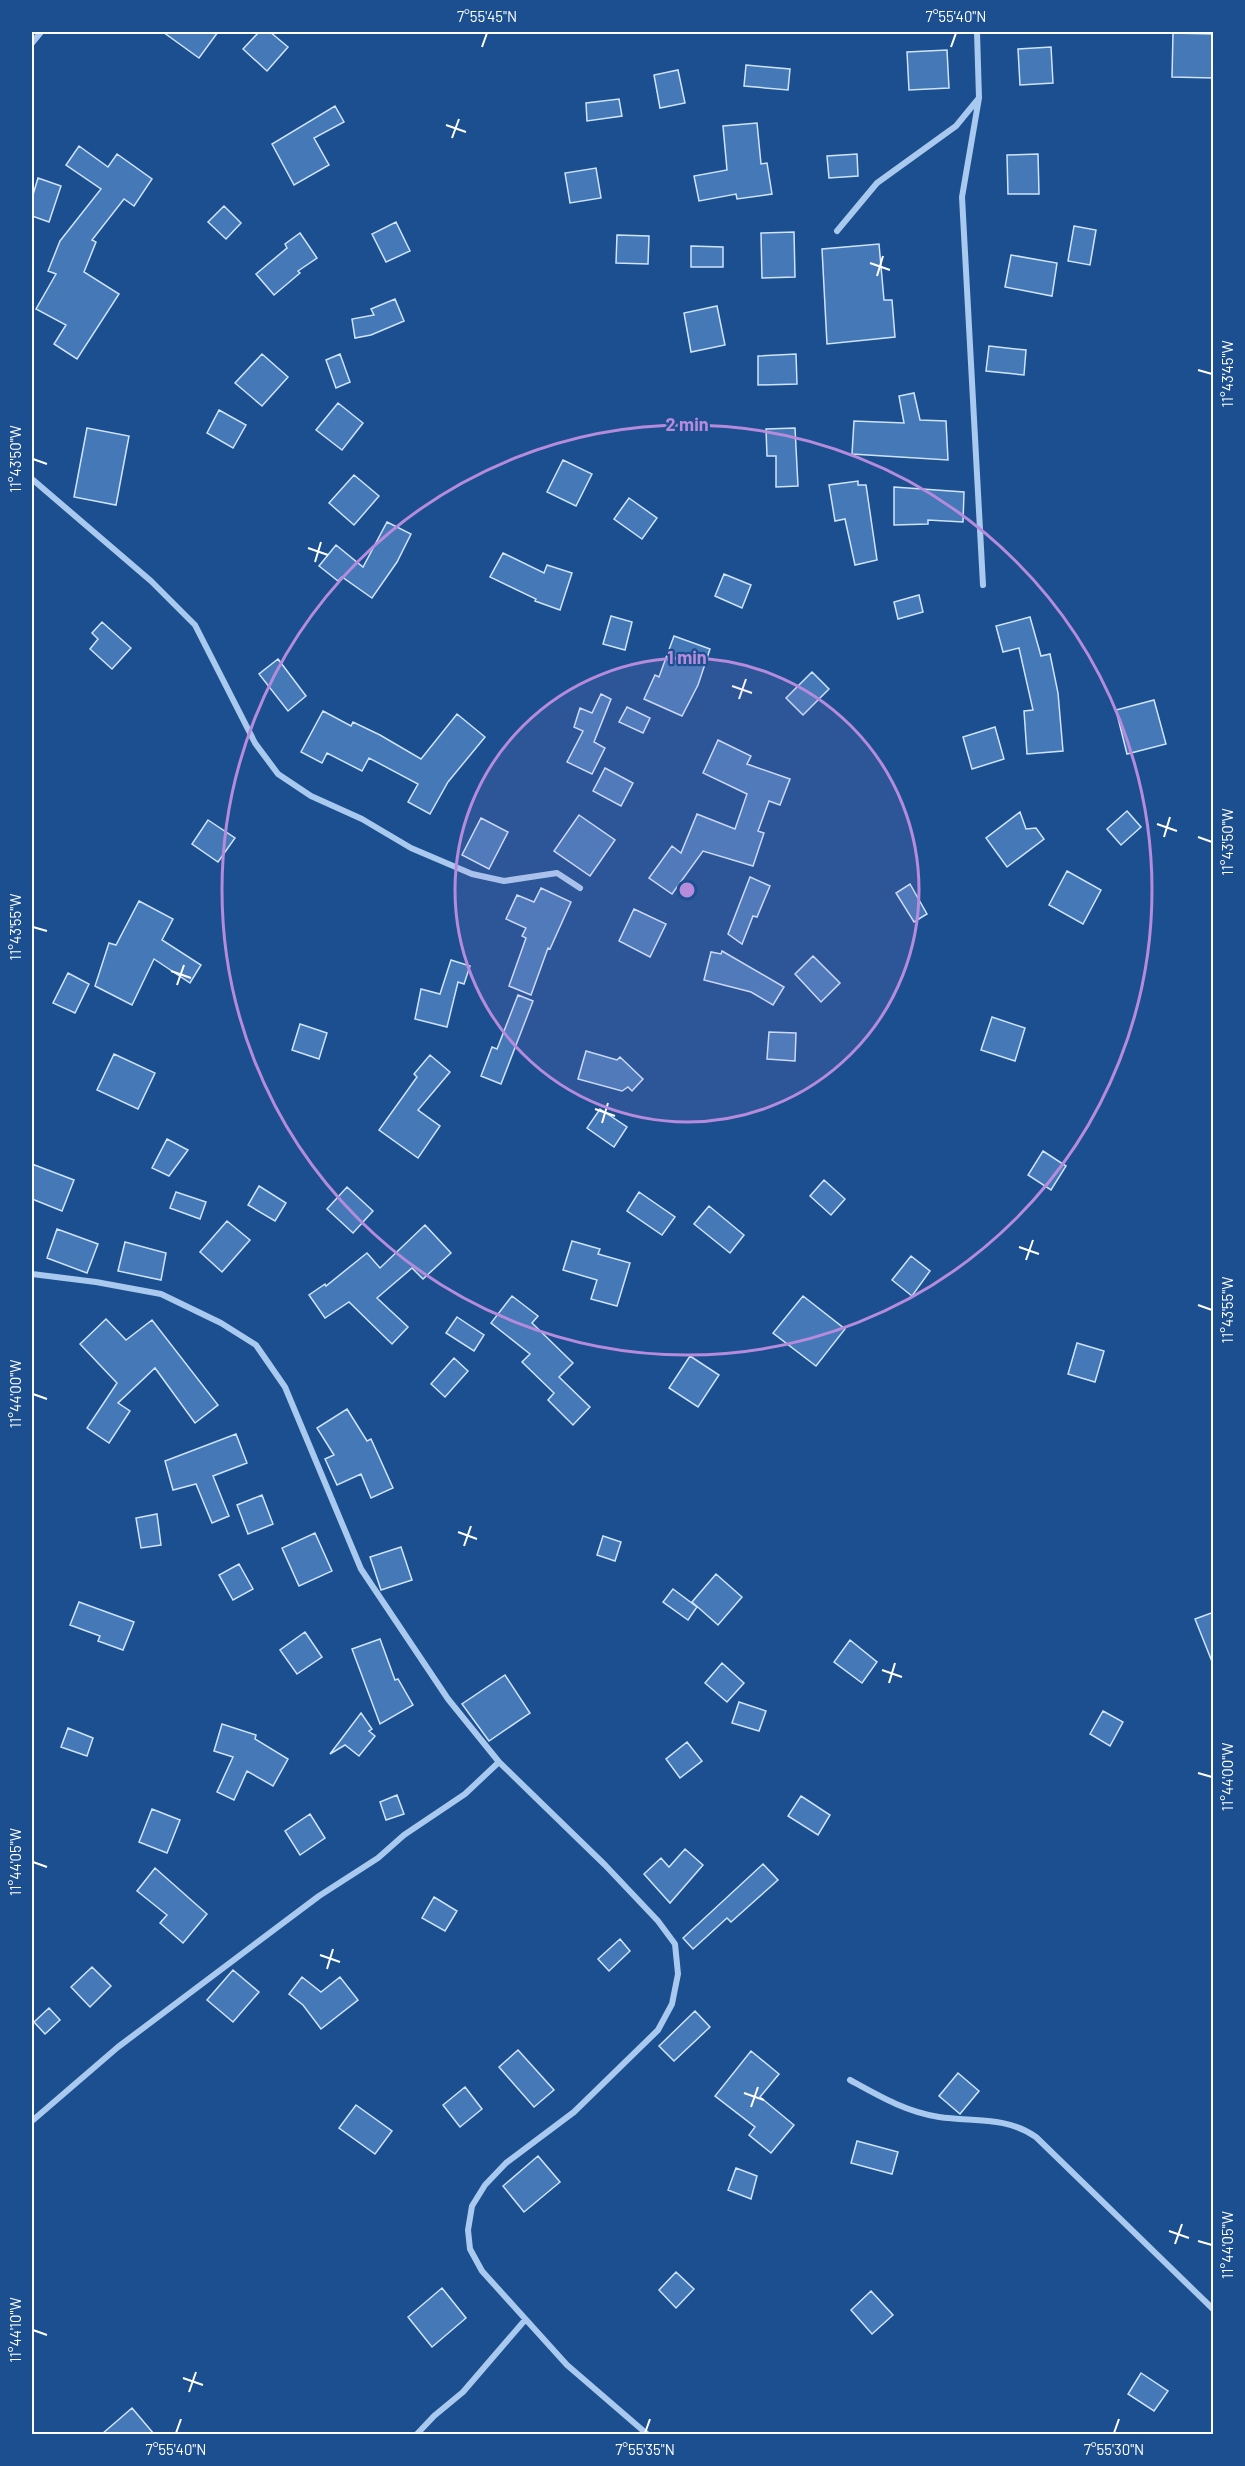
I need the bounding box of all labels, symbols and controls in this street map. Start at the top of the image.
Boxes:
text: 7°55'45"N [457,7,517,25]
text: 7°55'40"N [926,7,986,25]
text: 11°43'45"W [1218,340,1236,408]
text: 2 min [665,413,709,435]
text: 11°43'50"W [6,425,24,493]
text: 1 min [667,646,707,668]
text: 11°43'50"W [1218,808,1236,876]
centre of rings [677,880,697,900]
text: 11°43'55"W [6,894,24,960]
text: 11°43'55"W [1218,1277,1236,1343]
text: 11°44'00"W [6,1360,24,1428]
text: 11°44'00"W [1218,1743,1236,1811]
text: 11°44'05"W [6,1828,24,1896]
text: 11°44'05"W [1218,2211,1236,2279]
text: 11°44'10"W [6,2297,24,2363]
text: 7°55'40"N [146,2440,206,2458]
text: 7°55'35"N [615,2440,675,2458]
text: 7°55'30"N [1084,2440,1144,2458]

